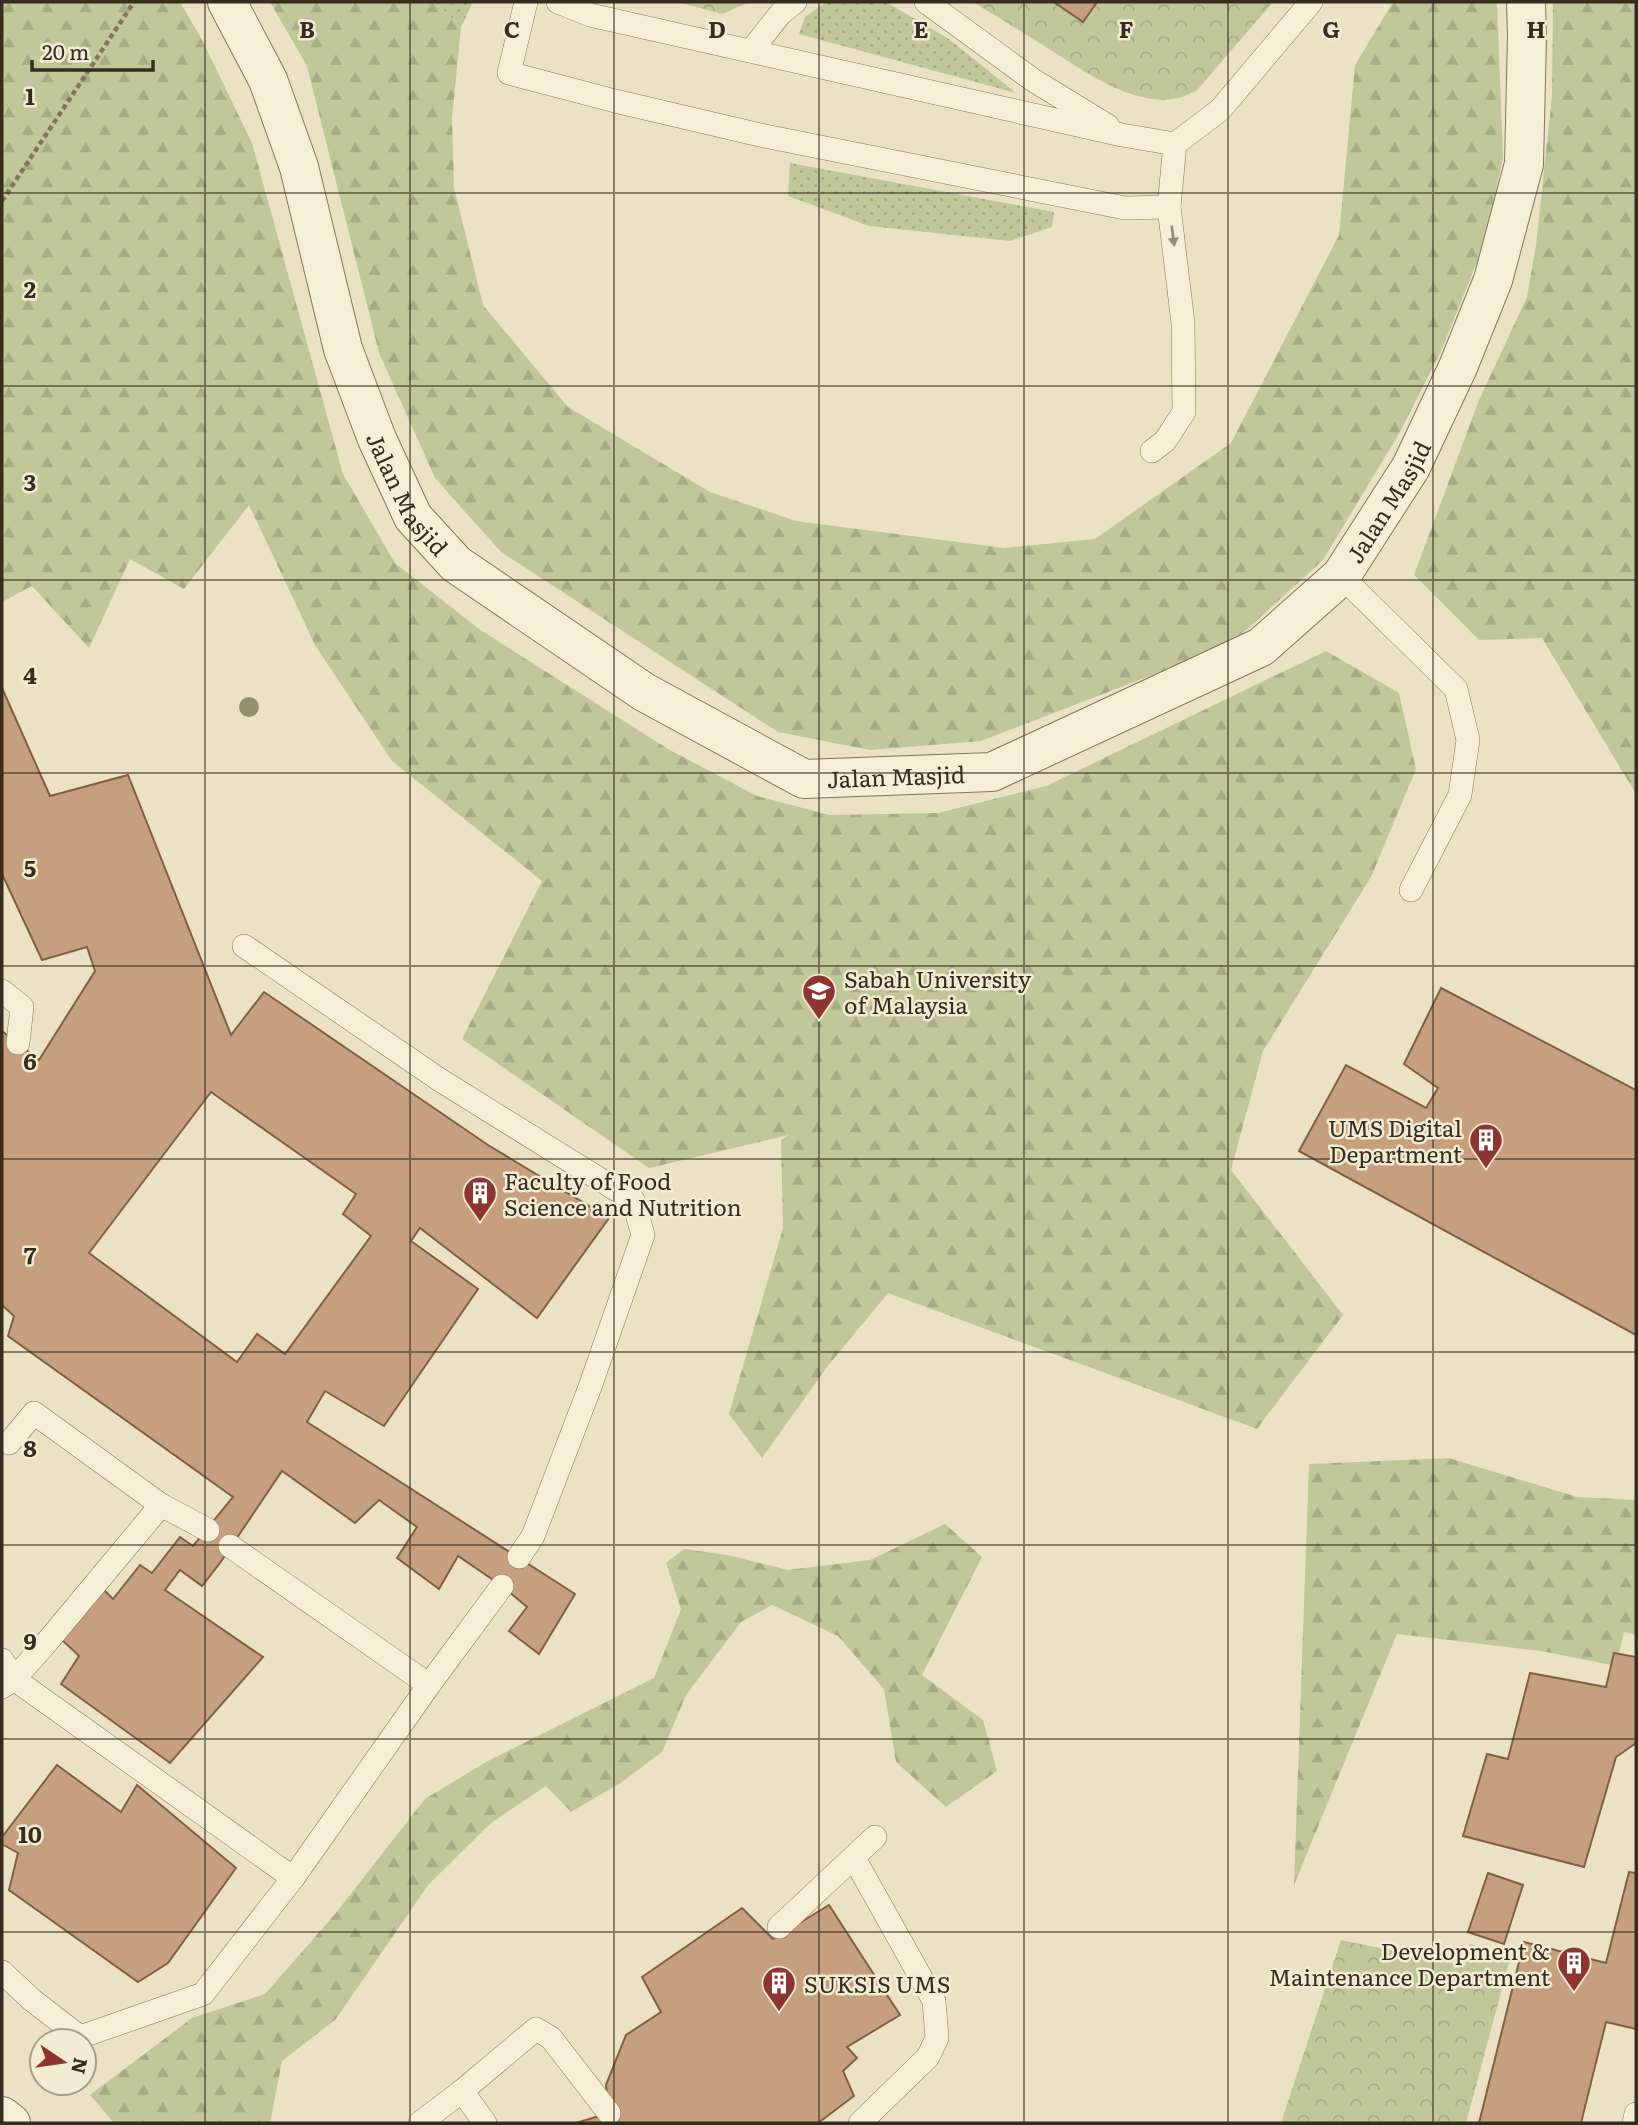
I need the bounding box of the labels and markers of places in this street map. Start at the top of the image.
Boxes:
place label: Sabah University of Malaysia [844,961,1032,1021]
school or university icon: Sabah University of Malaysia [800,972,838,1021]
place label: UMS Digital Department [1328,1110,1463,1170]
building icon: UMS Digital Department [1467,1121,1505,1170]
place label: Faculty of Food Science and Nutrition [504,1163,742,1223]
building icon: Faculty of Food Science and Nutrition [461,1174,499,1223]
place label: Development & Maintenance Department [1268,1933,1551,1993]
building icon: Development & Maintenance Department [1555,1944,1593,1993]
building icon: SUKSIS UMS [760,1964,798,2013]
place label: SUKSIS UMS [804,1966,950,2000]

